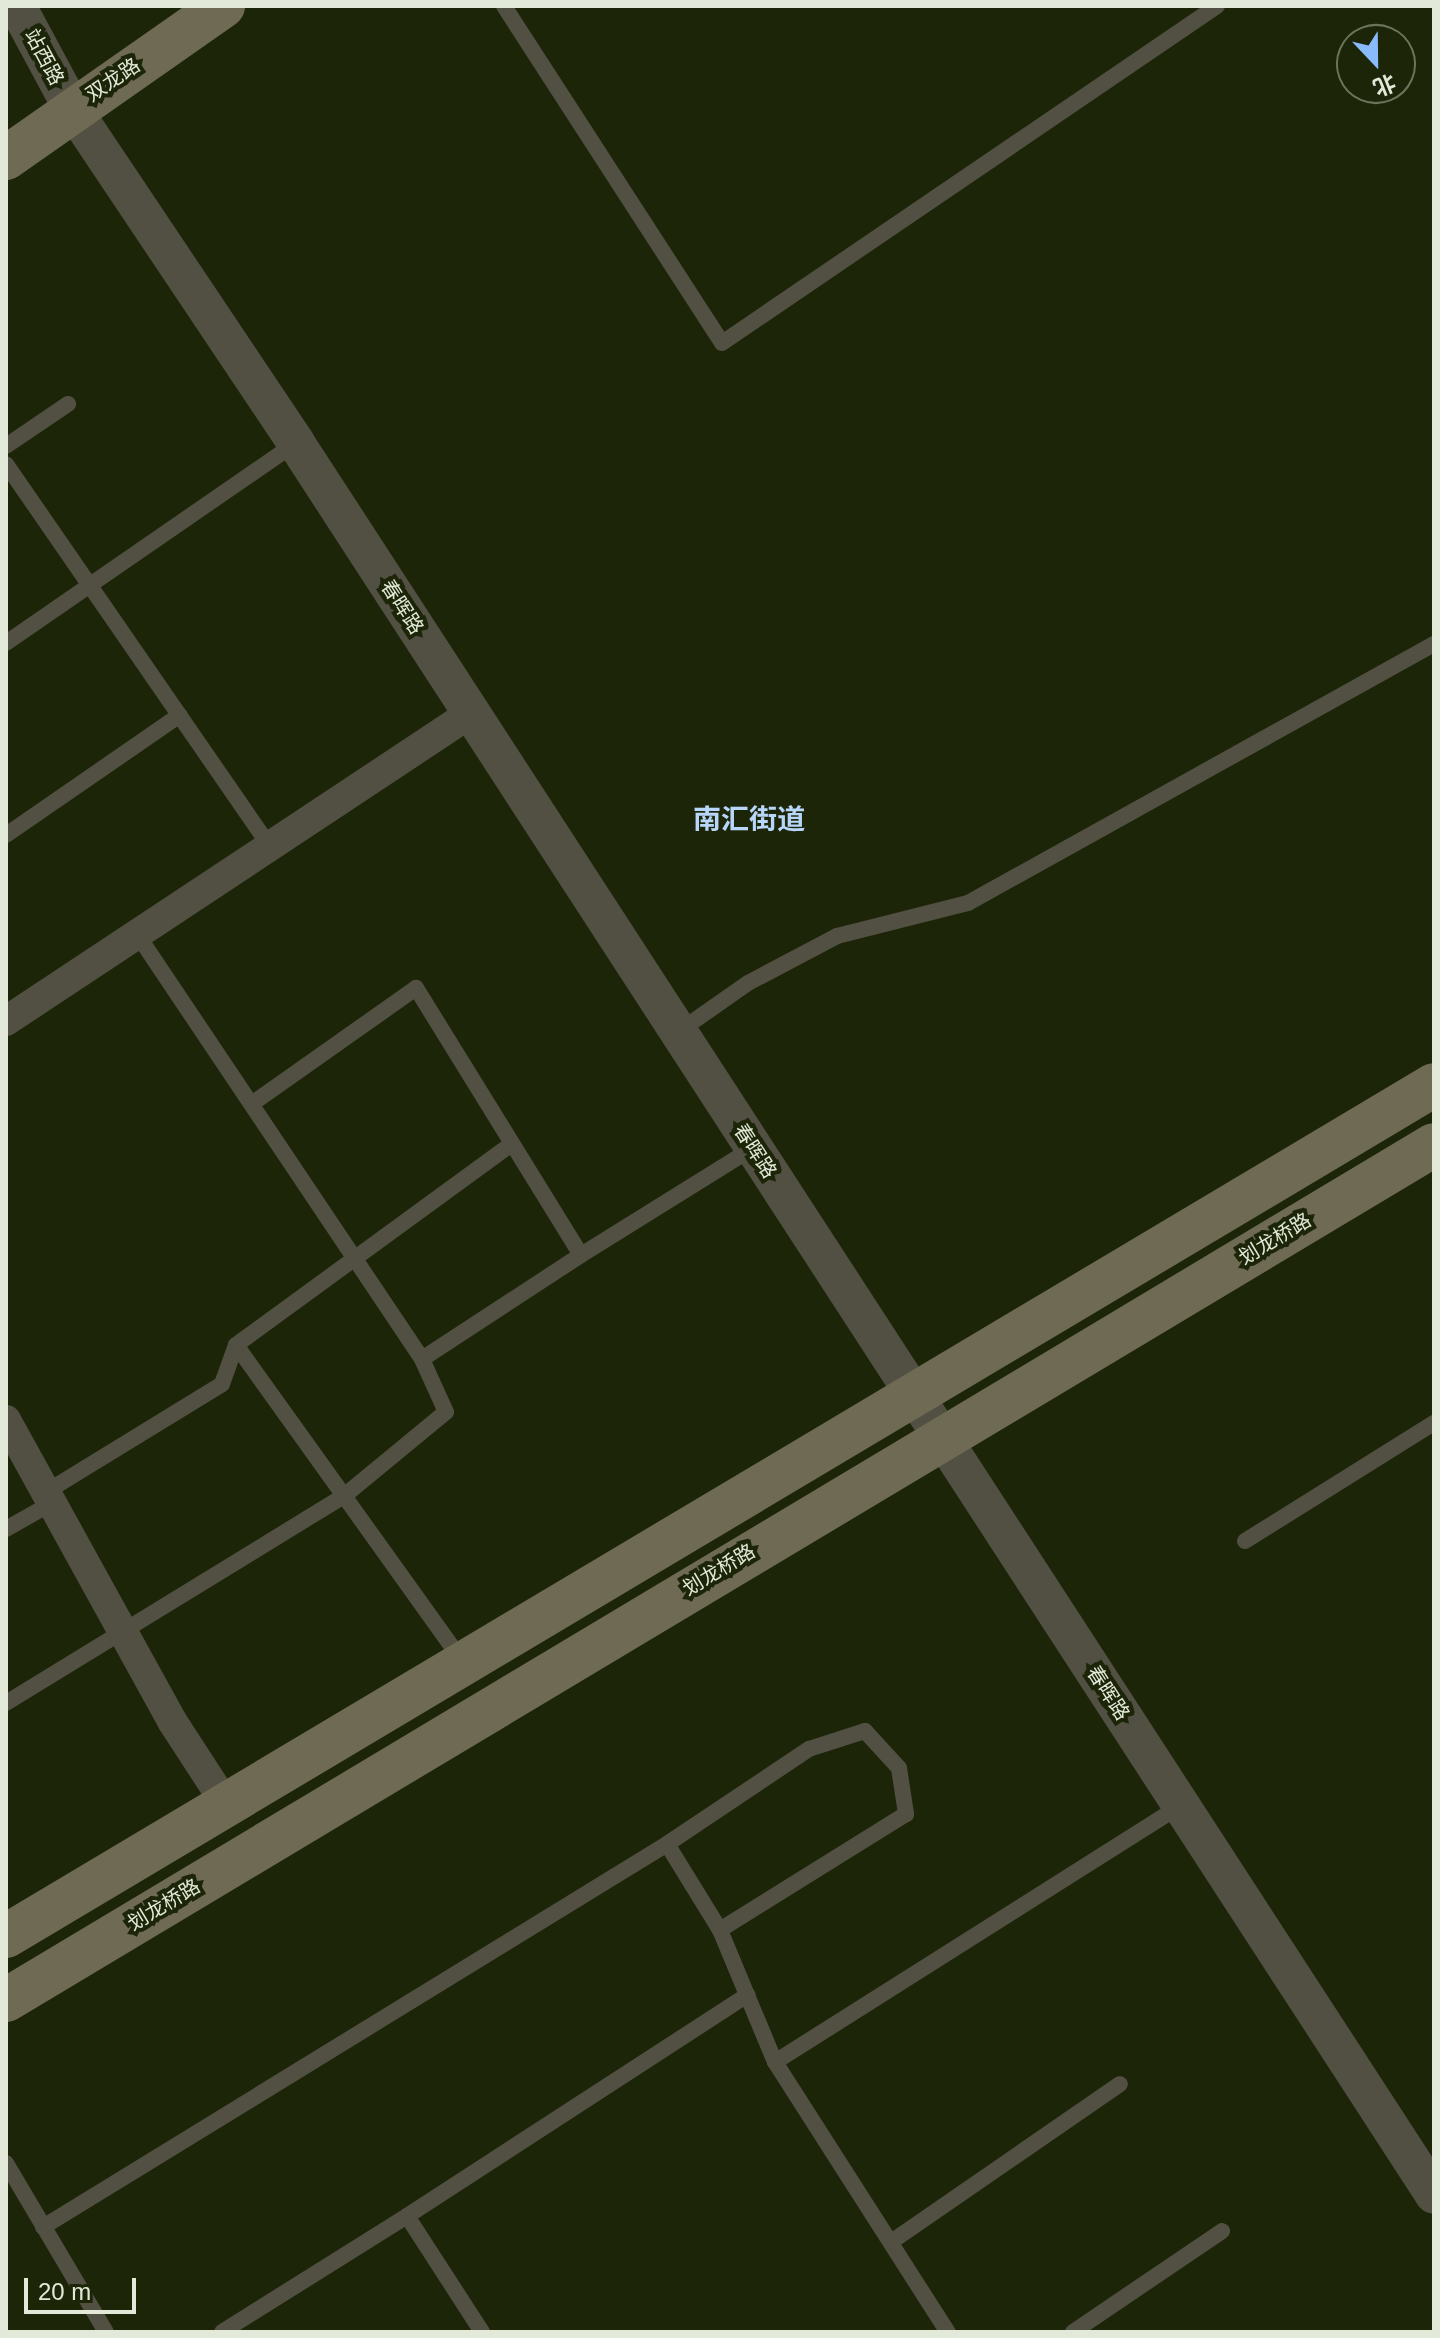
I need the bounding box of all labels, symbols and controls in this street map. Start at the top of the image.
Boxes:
north arrow [1336,24,1416,104]
street label: 站西路 [19,25,69,89]
street label: 双龙路 [81,53,145,107]
text: 北 [1370,69,1399,101]
street label: 春晖路 [376,575,428,639]
district label: 南汇街道 [693,803,805,837]
street label: 春晖路 [729,1119,781,1183]
street label: 划龙桥路 [1235,1208,1315,1270]
street label: 划龙桥路 [679,1539,759,1601]
street label: 春晖路 [1082,1661,1134,1725]
street label: 划龙桥路 [124,1874,204,1936]
scale bar [28,2262,140,2312]
text: 20 m [38,2278,91,2305]

